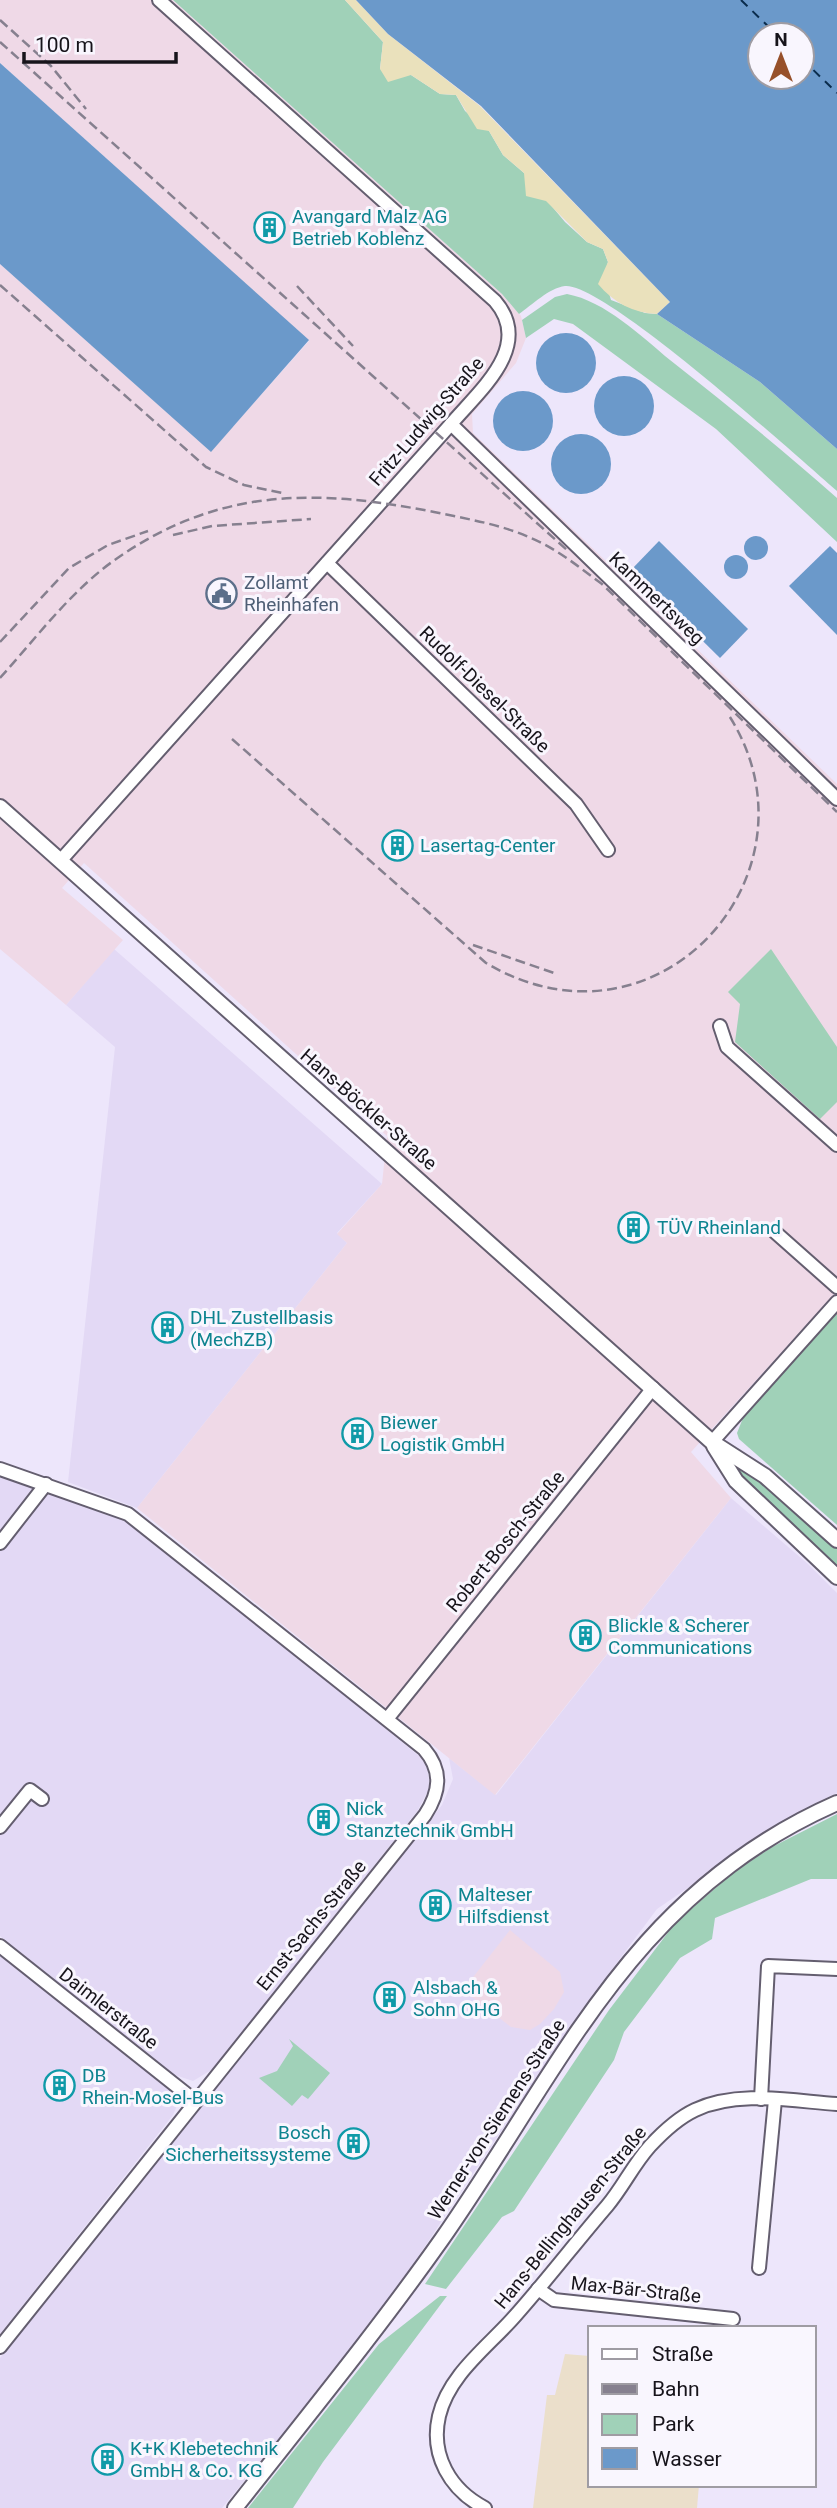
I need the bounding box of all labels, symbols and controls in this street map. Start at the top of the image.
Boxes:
scale bar [24,21,177,65]
north arrow [746,21,816,91]
text: N [774,28,788,51]
text: 100 m [35,33,94,57]
place label: Avangard Malz AG Betrieb Koblenz [292,205,447,250]
building icon: Avangard Malz AG Betrieb Koblenz [252,210,286,244]
street label: Fritz-Ludwig-Straße [364,352,489,491]
street label: Kammertsweg [604,547,709,650]
place label: Zollamt Rheinhafen [244,571,339,616]
public building icon: Zollamt Rheinhafen [204,576,238,610]
street label: Rudolf-Diesel-Straße [415,621,555,758]
building icon: Lasertag-Center [380,828,414,862]
place label: Lasertag-Center [420,834,556,857]
street label: Hans-Böckler-Straße [296,1044,442,1175]
building icon: TÜV Rheinland [617,1210,651,1244]
place label: TÜV Rheinland [657,1216,781,1239]
place label: DHL Zustellbasis (MechZB) [190,1306,333,1351]
building icon: DHL Zustellbasis (MechZB) [150,1311,184,1345]
place label: Biewer Logistik GmbH [380,1411,505,1456]
building icon: Biewer Logistik GmbH [340,1416,374,1450]
street label: Robert-Bosch-Straße [441,1466,569,1617]
place label: Blickle & Scherer Communications [608,1614,752,1659]
building icon: Blickle & Scherer Communications [568,1619,602,1653]
place label: Nick Stanztechnik GmbH [346,1797,514,1842]
building icon: Nick Stanztechnik GmbH [306,1802,340,1836]
street label: Ernst-Sachs-Straße [252,1855,371,1995]
place label: Malteser Hilfsdienst [458,1883,549,1928]
building icon: Malteser Hilfsdienst [418,1888,452,1922]
street label: Daimlerstraße [55,1963,163,2054]
place label: Alsbach & Sohn OHG [413,1976,500,2021]
building icon: Alsbach & Sohn OHG [373,1981,407,2015]
street label: Werner-von-Siemens-Straße [423,2015,570,2224]
place label: DB Rhein-Mosel-Bus [82,2064,224,2109]
building icon: DB Rhein-Mosel-Bus [42,2069,76,2103]
place label: Bosch Sicherheitssysteme [165,2121,331,2166]
street label: Hans-Bellinghausen-Straße [490,2121,651,2313]
building icon: Bosch Sicherheitssysteme [337,2126,371,2160]
street label: Max-Bär-Straße [570,2271,702,2308]
legend [588,2326,816,2487]
text: Straße [652,2342,713,2366]
text: Bahn [652,2377,700,2401]
text: Park [652,2412,695,2436]
place label: K+K Klebetechnik GmbH & Co. KG [130,2437,279,2482]
building icon: K+K Klebetechnik GmbH & Co. KG [90,2442,124,2476]
text: Wasser [652,2447,722,2471]

